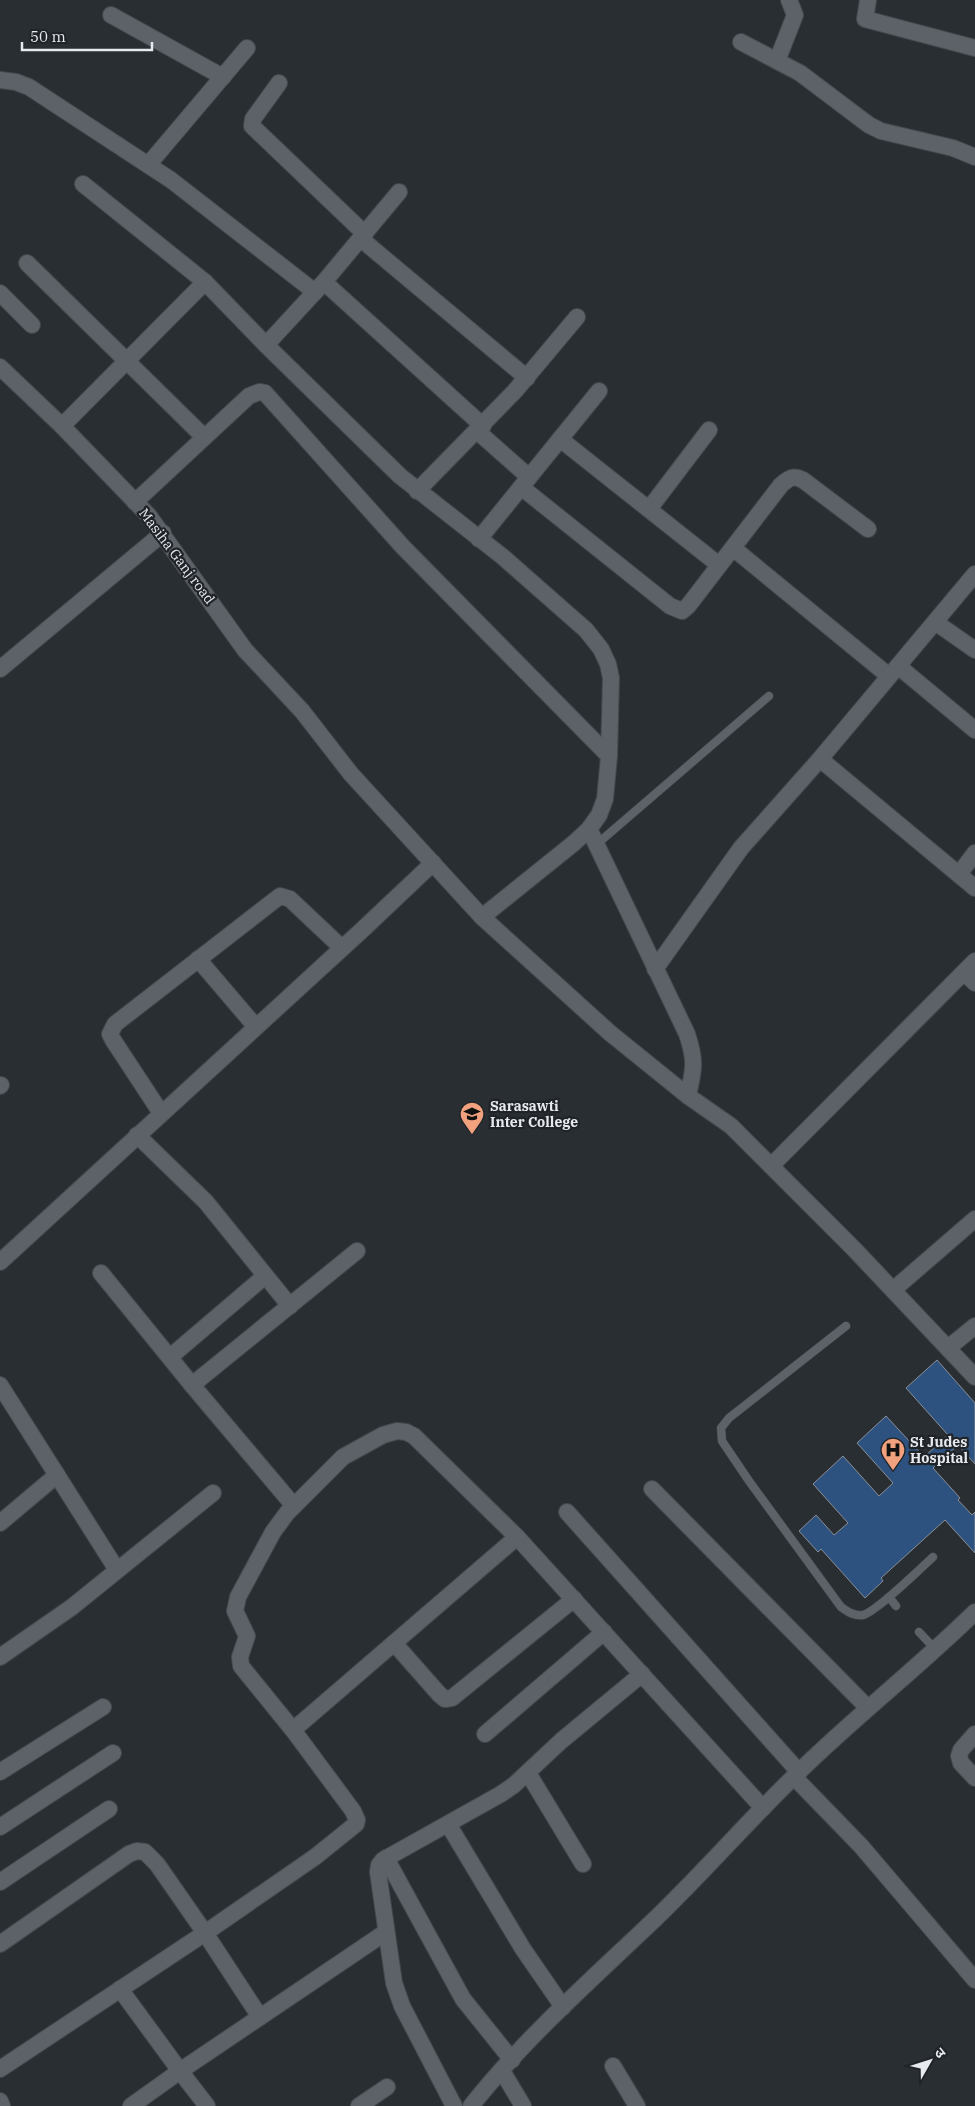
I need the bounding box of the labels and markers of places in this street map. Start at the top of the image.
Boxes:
place label: Sarasawti Inter College [490,1097,578,1131]
school or university icon: Sarasawti Inter College [459,1101,485,1135]
place label: St Judes Hospital [910,1433,968,1467]
hospital icon: St Judes Hospital [880,1437,906,1471]

